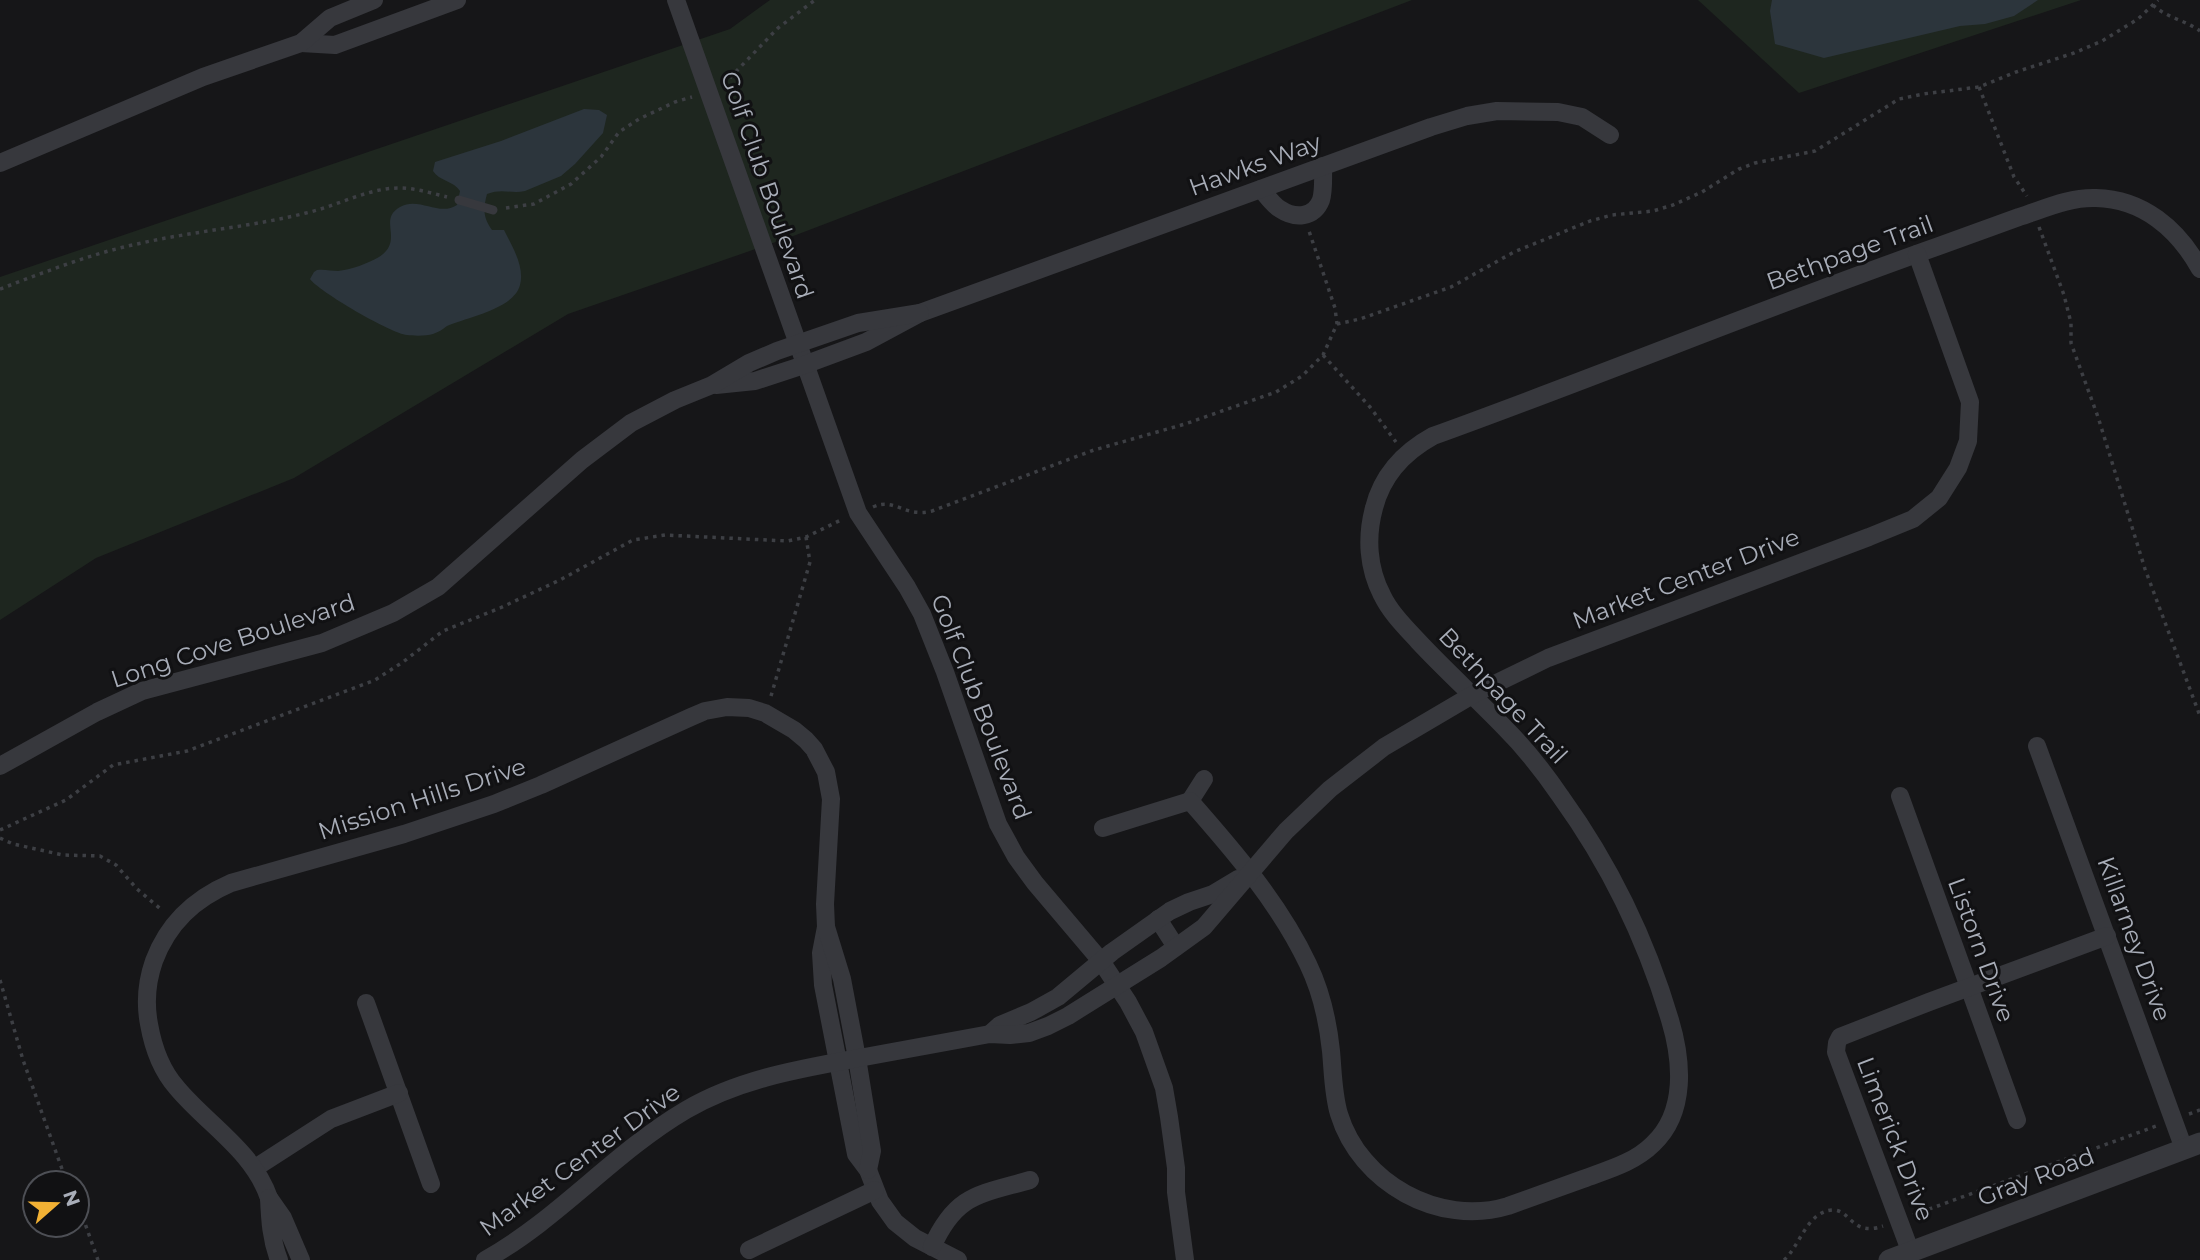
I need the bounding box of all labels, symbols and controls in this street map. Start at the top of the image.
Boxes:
street label: Golf Club Boulevard [715,67,820,303]
street label: Hawks Way [1185,127,1325,202]
street label: Bethpage Trail [1762,209,1937,296]
street label: Market Center Drive [1568,522,1803,635]
street label: Long Cove Boulevard [107,587,359,694]
street label: Golf Club Boulevard [925,590,1038,824]
street label: Bethpage Trail [1433,622,1574,770]
street label: Mission Hills Drive [314,751,529,846]
street label: Killarney Drive [2091,853,2178,1025]
street label: Listorn Drive [1942,874,2021,1026]
street label: Limerick Drive [1851,1053,1940,1225]
street label: Market Center Drive [474,1077,686,1242]
street label: Gray Road [1973,1141,2098,1212]
north arrow [21,1169,91,1239]
text: N [58,1187,85,1210]

